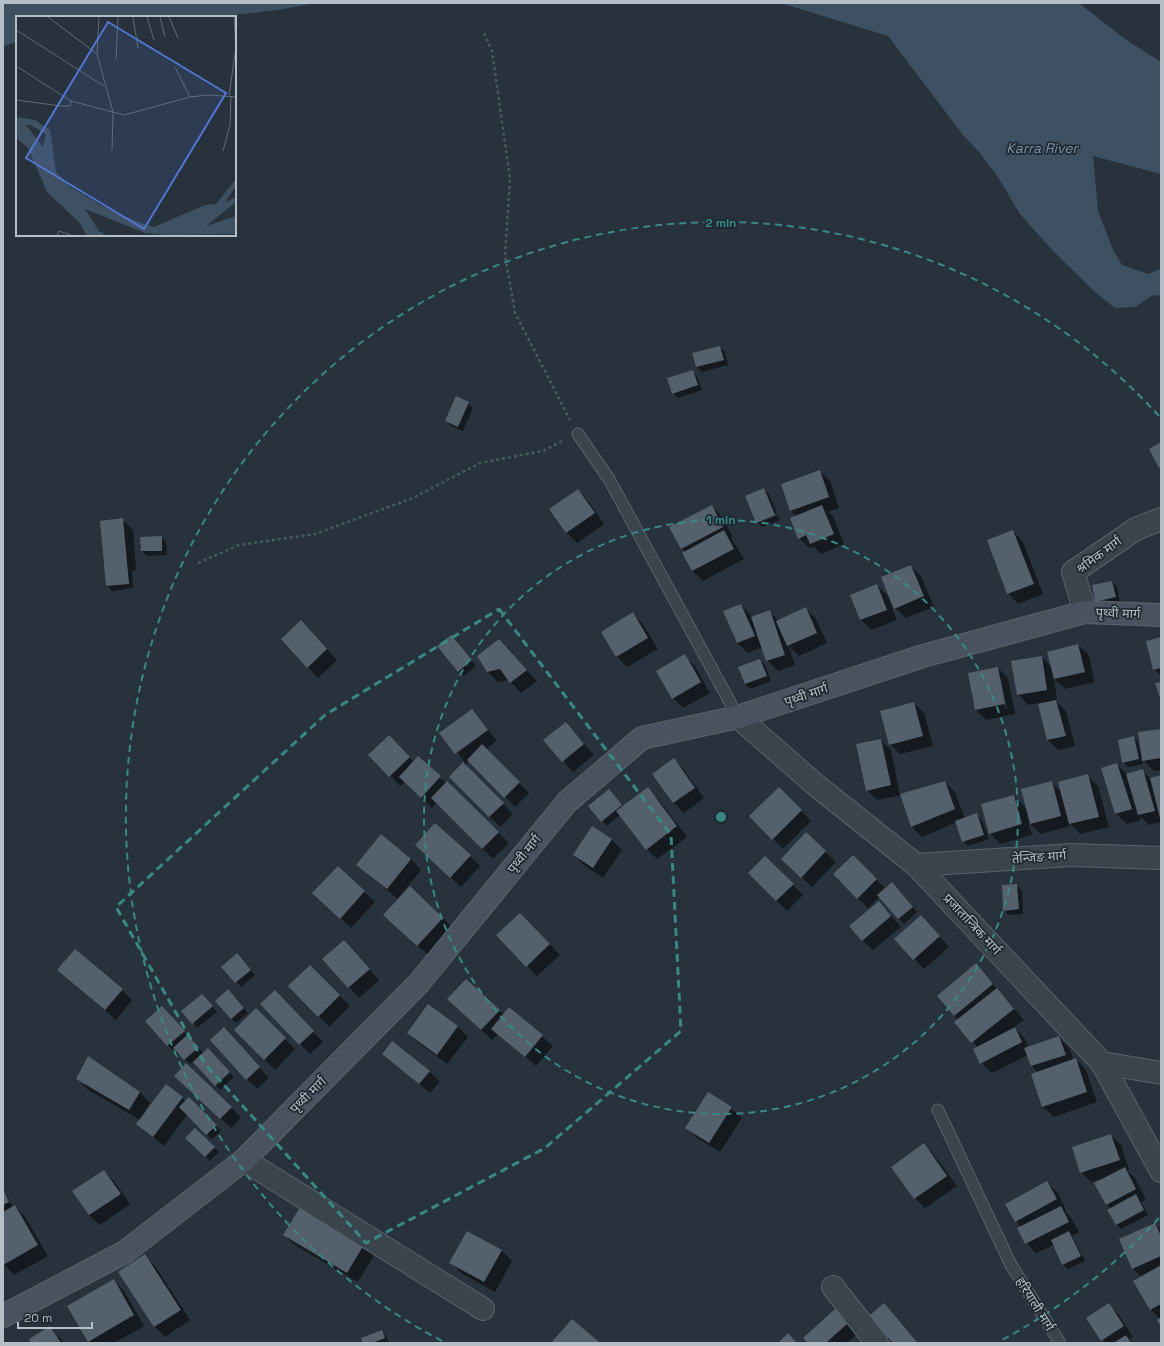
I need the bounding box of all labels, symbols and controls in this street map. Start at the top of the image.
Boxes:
inset map [16,16,236,236]
water label: Karra River [1006,139,1080,157]
text: 2 min [705,215,737,231]
text: 1 min [706,512,736,528]
street label: श्रमिक मार्ग [1073,532,1126,577]
street label: पृथ्वी मार्ग [1095,604,1142,622]
street label: पृथ्वी मार्ग [782,679,831,710]
centre of rings [714,810,728,824]
street label: पृथ्वी मार्ग [503,830,545,877]
street label: तेन्जिङ मार्ग [1011,847,1068,867]
street label: प्रजातान्त्रिक मार्ग [939,890,1005,959]
street label: पृथ्वी मार्ग [286,1072,331,1117]
street label: हरियाली मार्ग [1012,1274,1059,1335]
scale bar [18,1304,92,1330]
text: 20 m [24,1310,52,1326]

